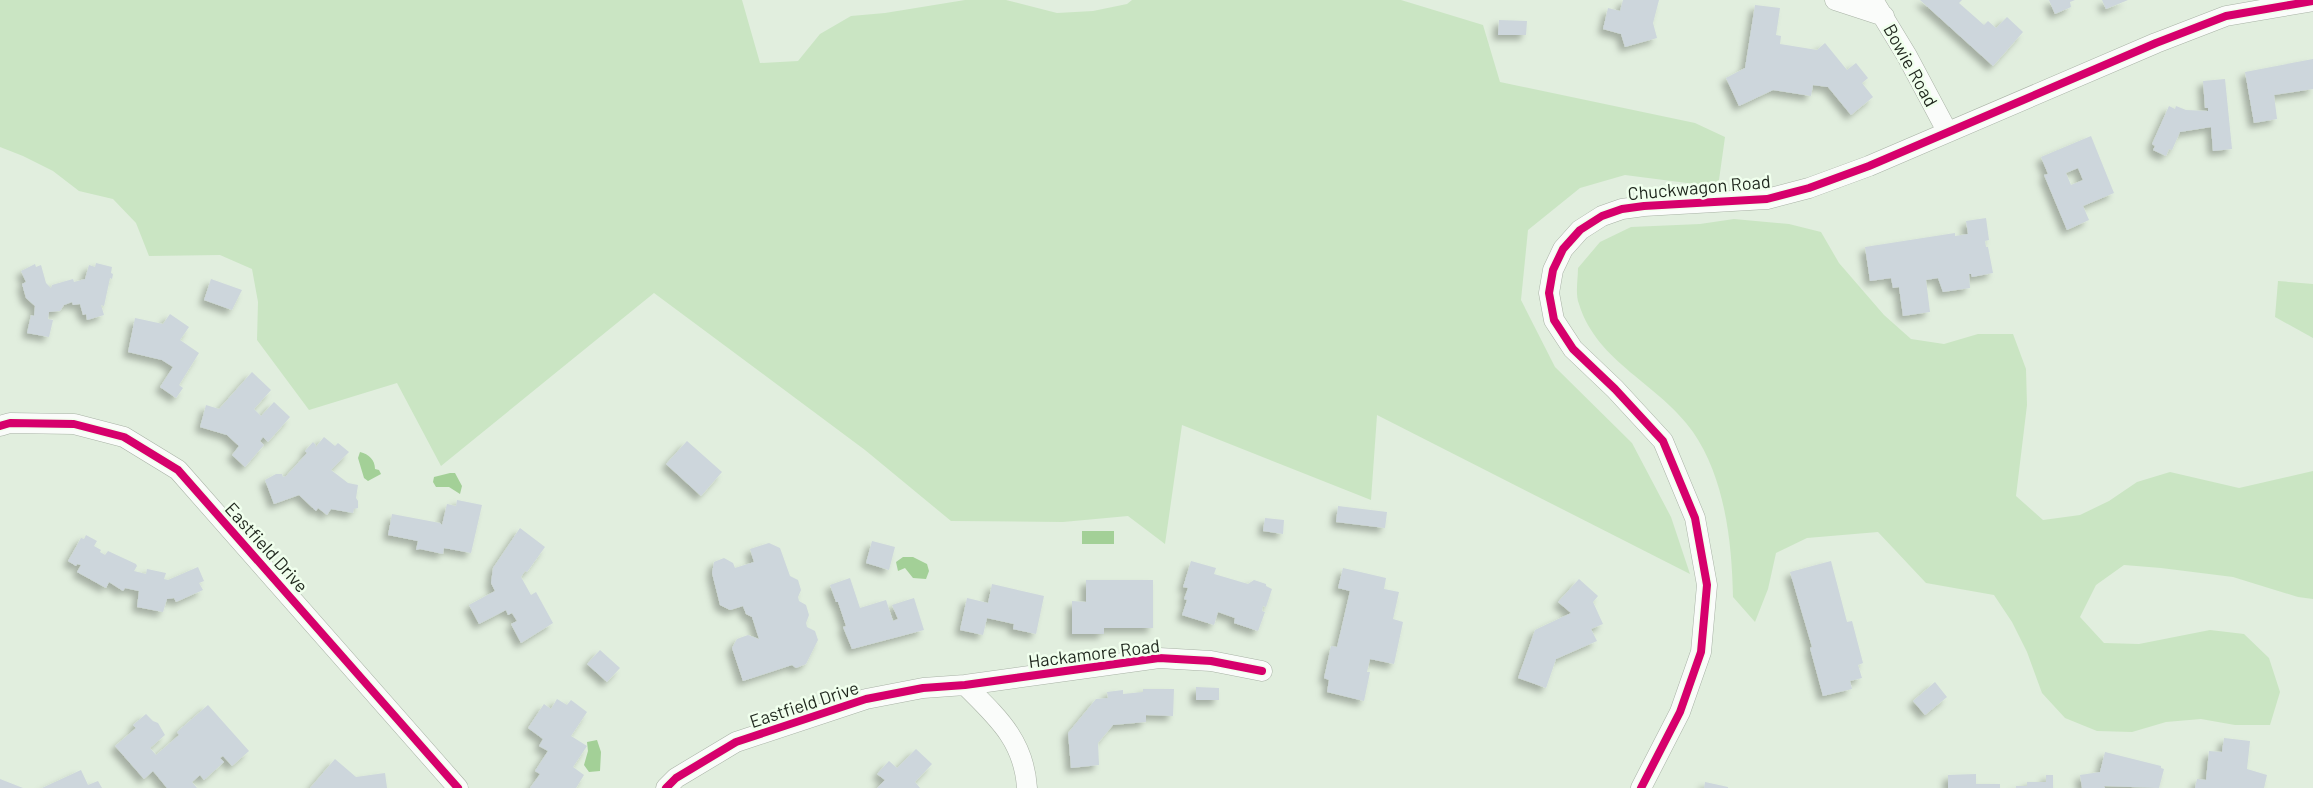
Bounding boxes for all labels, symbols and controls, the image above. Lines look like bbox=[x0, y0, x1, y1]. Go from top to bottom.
street label: Bowie Road bbox=[1879, 20, 1943, 110]
street label: Chuckwagon Road bbox=[1627, 170, 1771, 204]
street label: Eastfield Drive bbox=[221, 497, 313, 597]
street label: Hackamore Road bbox=[1027, 634, 1161, 672]
street label: Eastfield Drive bbox=[747, 676, 861, 732]

